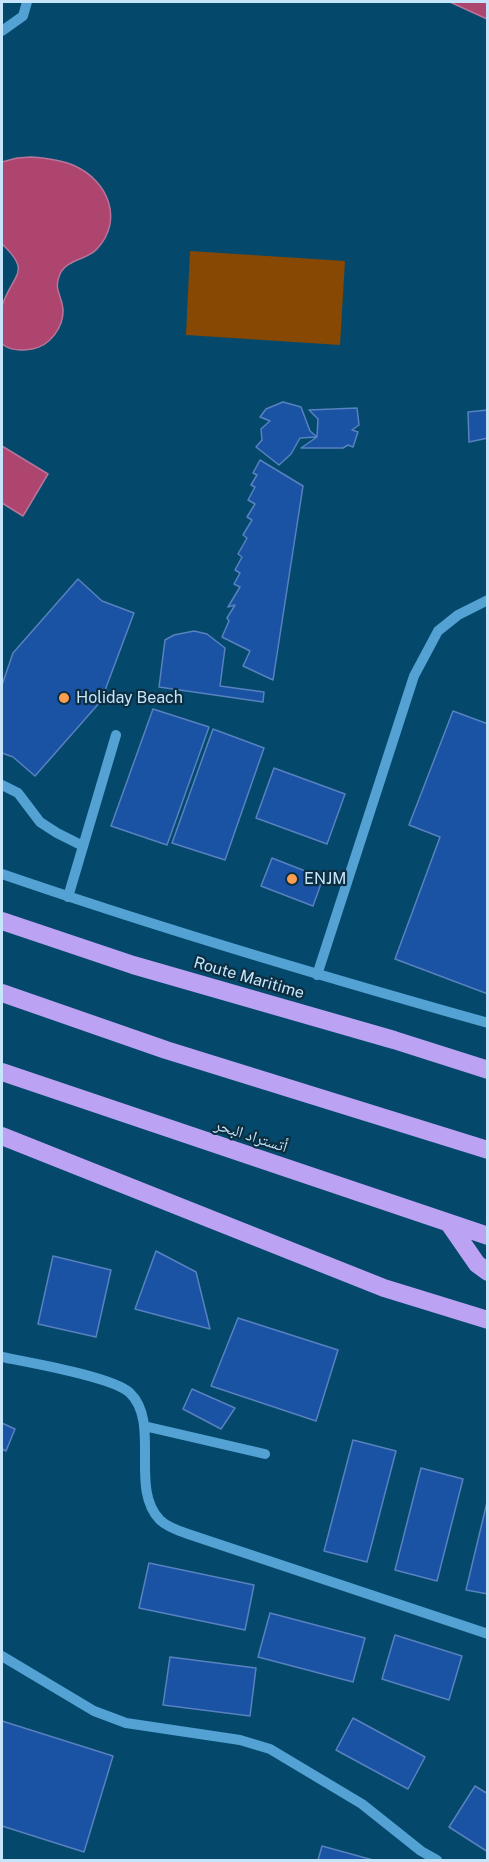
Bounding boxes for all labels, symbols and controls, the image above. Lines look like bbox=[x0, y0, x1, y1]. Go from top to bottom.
place label: Holiday Beach bbox=[76, 688, 183, 708]
marker: Holiday Beach bbox=[57, 691, 71, 705]
place label: ENJM bbox=[304, 869, 346, 889]
marker: ENJM bbox=[285, 872, 299, 886]
street label: Route Maritime bbox=[191, 953, 307, 1003]
street label: أتستراد البحر bbox=[212, 1115, 290, 1157]

